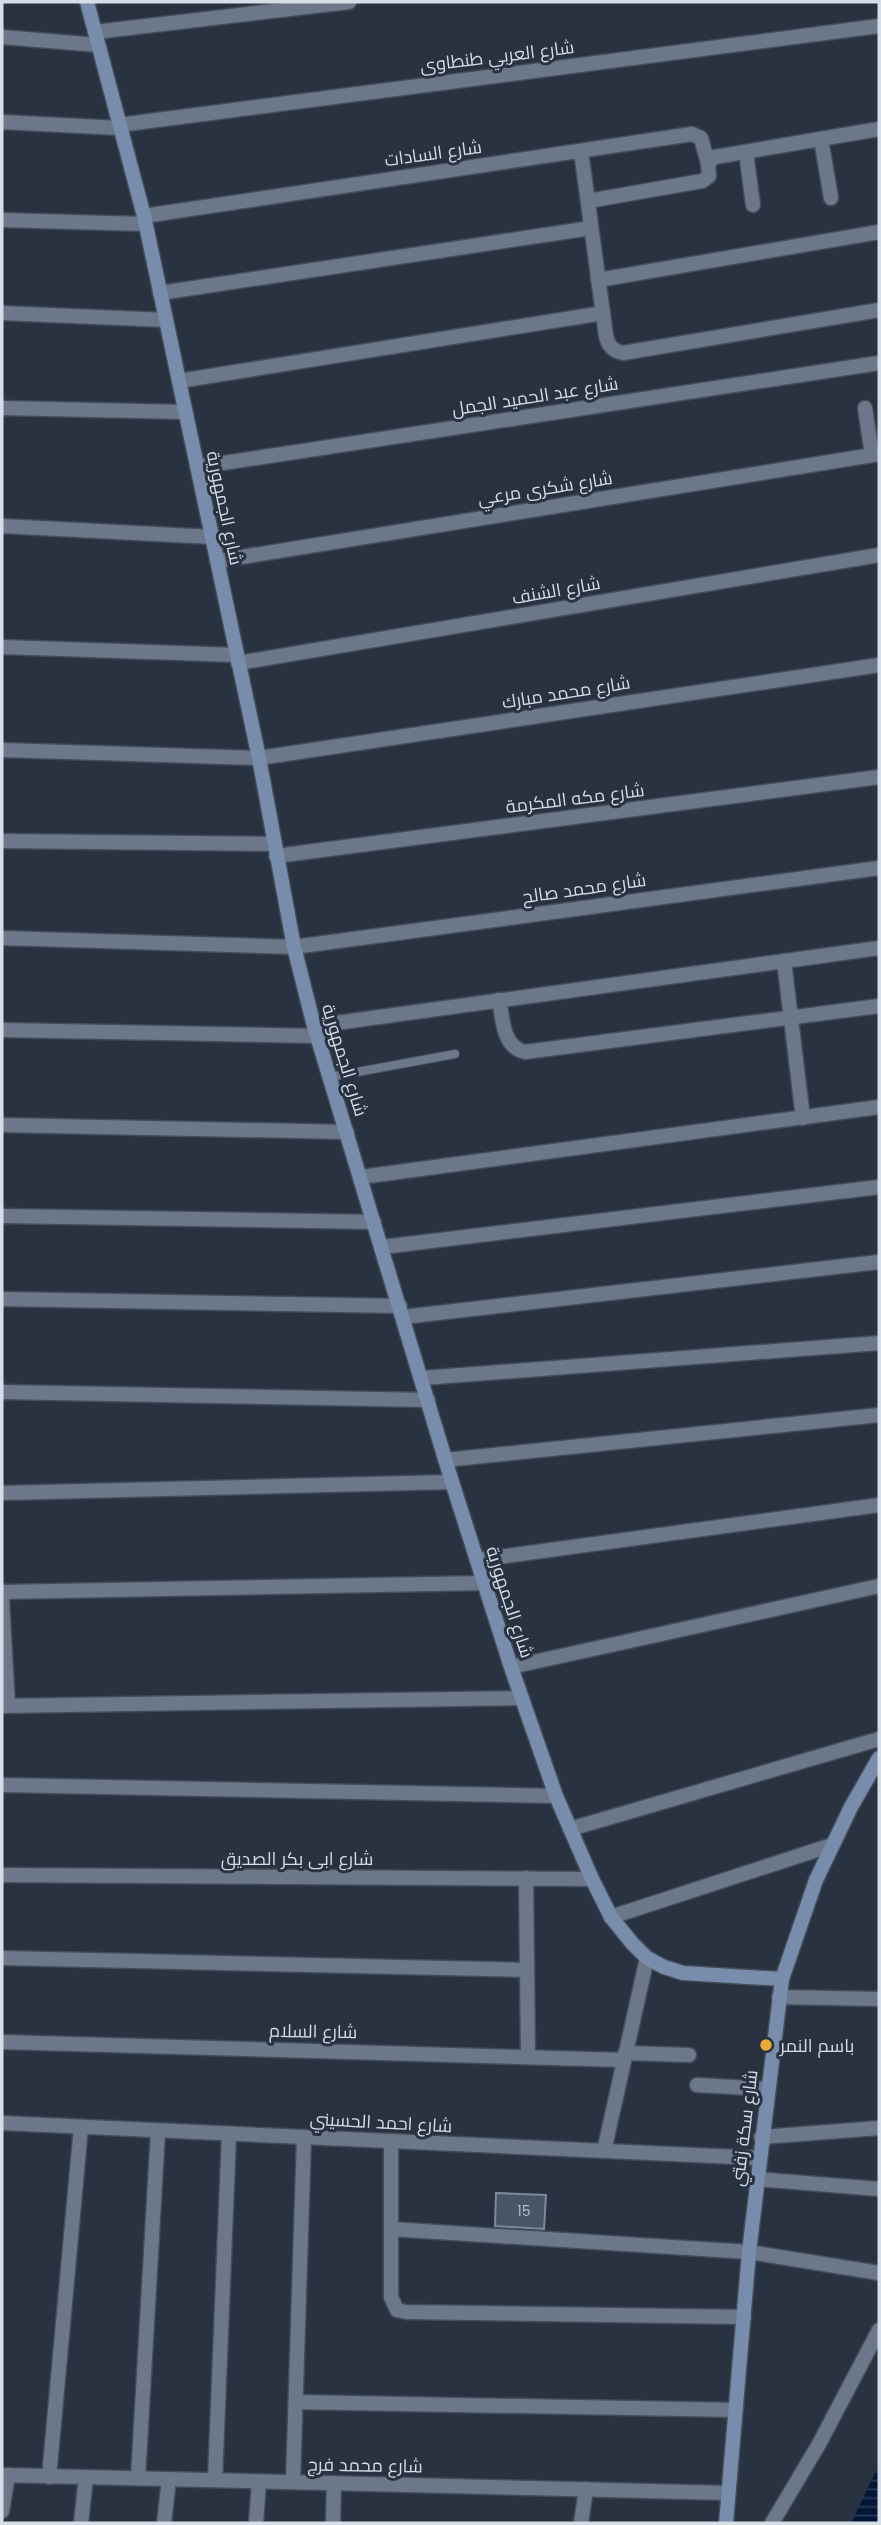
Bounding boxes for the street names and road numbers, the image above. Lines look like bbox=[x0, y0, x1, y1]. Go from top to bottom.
street label: شارع العربي طنطاوى bbox=[418, 34, 576, 80]
street label: شارع السادات bbox=[383, 134, 483, 172]
street label: شارع عبد الحميد الجمل bbox=[450, 371, 620, 421]
street label: شارع الجمهورية bbox=[201, 449, 249, 567]
street label: شارع شكرى مرعي bbox=[476, 465, 615, 513]
street label: شارع الشنف bbox=[510, 570, 602, 610]
street label: شارع محمد مبارك bbox=[500, 670, 632, 714]
street label: شارع مكه المكرمة bbox=[504, 777, 646, 819]
street label: شارع محمد صالح bbox=[520, 867, 648, 909]
street label: شارع الجمهورية bbox=[316, 1001, 374, 1119]
street label: شارع الجمهورية bbox=[480, 1543, 540, 1661]
street label: شارع ابى بكر الصديق bbox=[221, 1846, 373, 1871]
street label: شارع السلام bbox=[269, 2018, 357, 2044]
street label: شارع سكة زفتي bbox=[724, 2068, 766, 2188]
street label: شارع احمد الحسيني bbox=[309, 2106, 453, 2140]
street label: شارع محمد فرج bbox=[307, 2451, 423, 2479]

